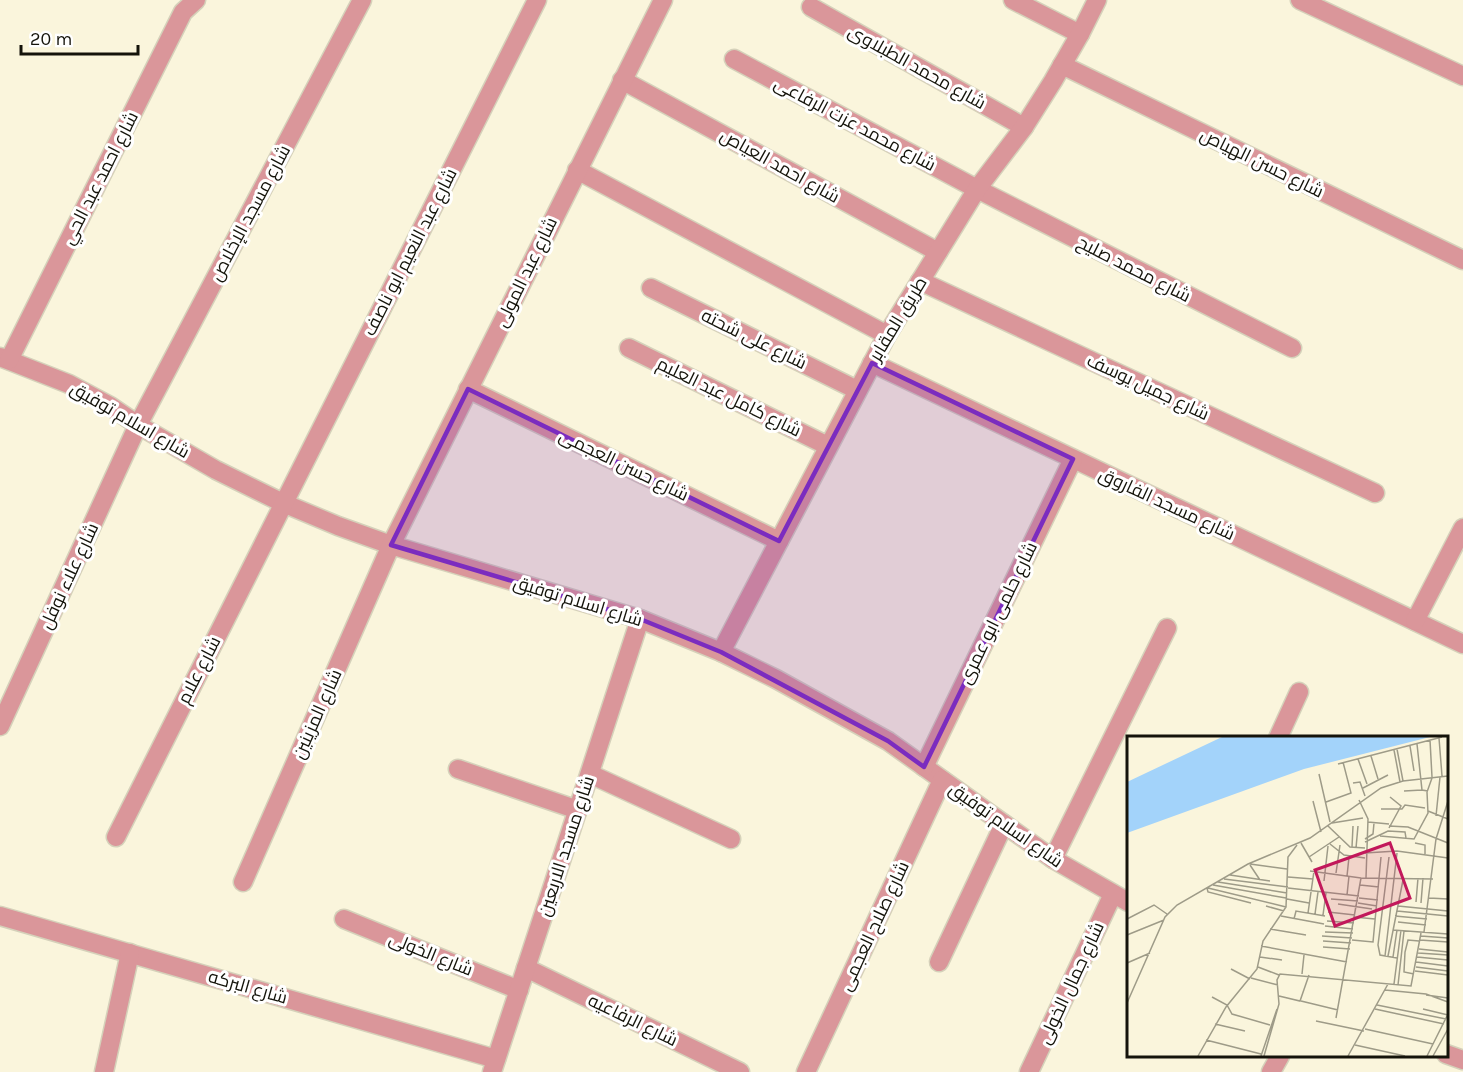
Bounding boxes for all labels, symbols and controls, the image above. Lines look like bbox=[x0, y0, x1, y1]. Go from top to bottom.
scale bar bbox=[21, 18, 138, 56]
street label: شارع محمد الطبلاوى bbox=[844, 20, 990, 115]
text: 20 m bbox=[30, 28, 72, 50]
street label: شارع محمد عزت الرفاعى bbox=[770, 72, 940, 177]
street label: شارع احمد عبد الحي bbox=[57, 108, 146, 250]
street label: شارع احمد العياص bbox=[716, 124, 844, 209]
street label: شارع حسن الهياص bbox=[1196, 124, 1327, 203]
street label: شارع مسجد الإخلاص bbox=[205, 141, 296, 285]
street label: شارع عبد النعيم ابو ناصف bbox=[358, 165, 463, 340]
street label: شارع عبد المولى bbox=[490, 213, 563, 331]
street label: شارع محمد صليح bbox=[1073, 231, 1194, 308]
street label: طريق المقابر bbox=[864, 273, 933, 366]
street label: شارع على شحته bbox=[697, 304, 810, 375]
street label: شارع جميل يوسف bbox=[1083, 349, 1213, 426]
street label: شارع كامل عبد العليم bbox=[653, 353, 805, 442]
street label: شارع اسلام توفيق bbox=[66, 377, 194, 464]
street label: شارع حسن العجمى bbox=[555, 424, 692, 507]
street label: شارع مسجد الفاروق bbox=[1095, 463, 1239, 546]
street label: شارع علاء نوفل bbox=[35, 519, 104, 633]
street label: شارع حلمى ابو عمرى bbox=[954, 538, 1043, 688]
street label: شارع اسلام توفيق bbox=[510, 571, 645, 632]
street label: شارع علام bbox=[173, 632, 226, 708]
street label: شارع المزينين bbox=[287, 666, 347, 763]
inset map bbox=[1127, 736, 1448, 1057]
street label: شارع مسجد الاربعين bbox=[533, 773, 600, 919]
street label: شارع اسلام توفيق bbox=[944, 778, 1067, 873]
street label: شارع صلاح العجمى bbox=[834, 858, 915, 995]
street label: شارع جمال الخولى bbox=[1033, 918, 1110, 1048]
street label: شارع الخولى bbox=[385, 927, 476, 982]
street label: شارع البركه bbox=[206, 965, 290, 1010]
street label: شارع الرفاعيه bbox=[584, 989, 681, 1052]

